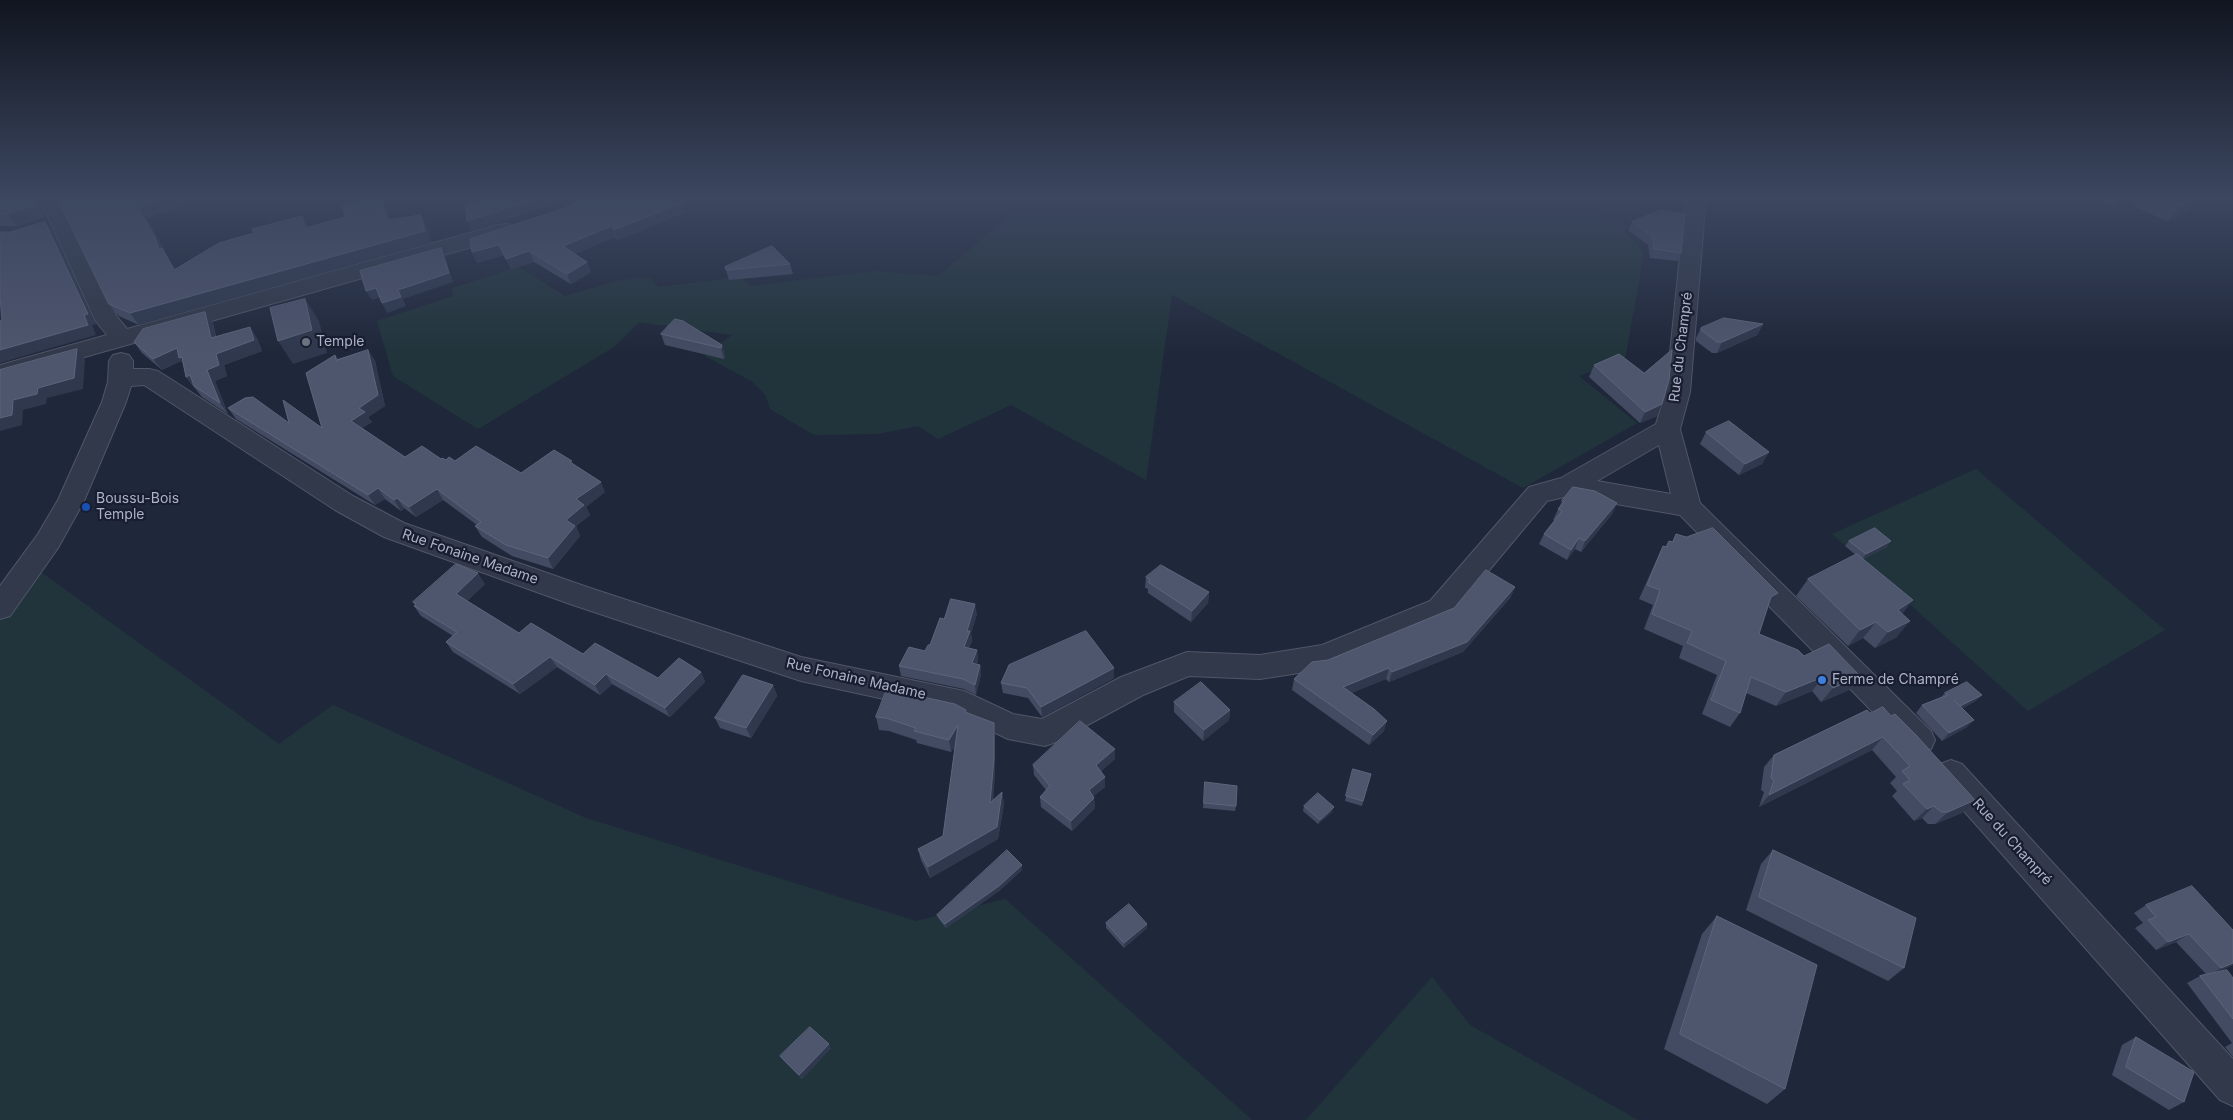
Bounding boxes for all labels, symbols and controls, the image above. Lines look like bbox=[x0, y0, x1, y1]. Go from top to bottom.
street label: Rue du Champré bbox=[1666, 291, 1696, 403]
place label: Temple bbox=[316, 334, 364, 350]
marker: Temple bbox=[300, 336, 312, 348]
place label: Boussu-Bois Temple bbox=[96, 491, 179, 524]
marker: Boussu-Bois Temple bbox=[80, 501, 92, 513]
street label: Rue Fonaine Madame bbox=[400, 526, 540, 588]
street label: Rue Fonaine Madame bbox=[785, 655, 927, 703]
place label: Ferme de Champré bbox=[1832, 672, 1959, 688]
marker: Ferme de Champré bbox=[1816, 674, 1828, 686]
street label: Rue du Champré bbox=[1969, 795, 2055, 889]

